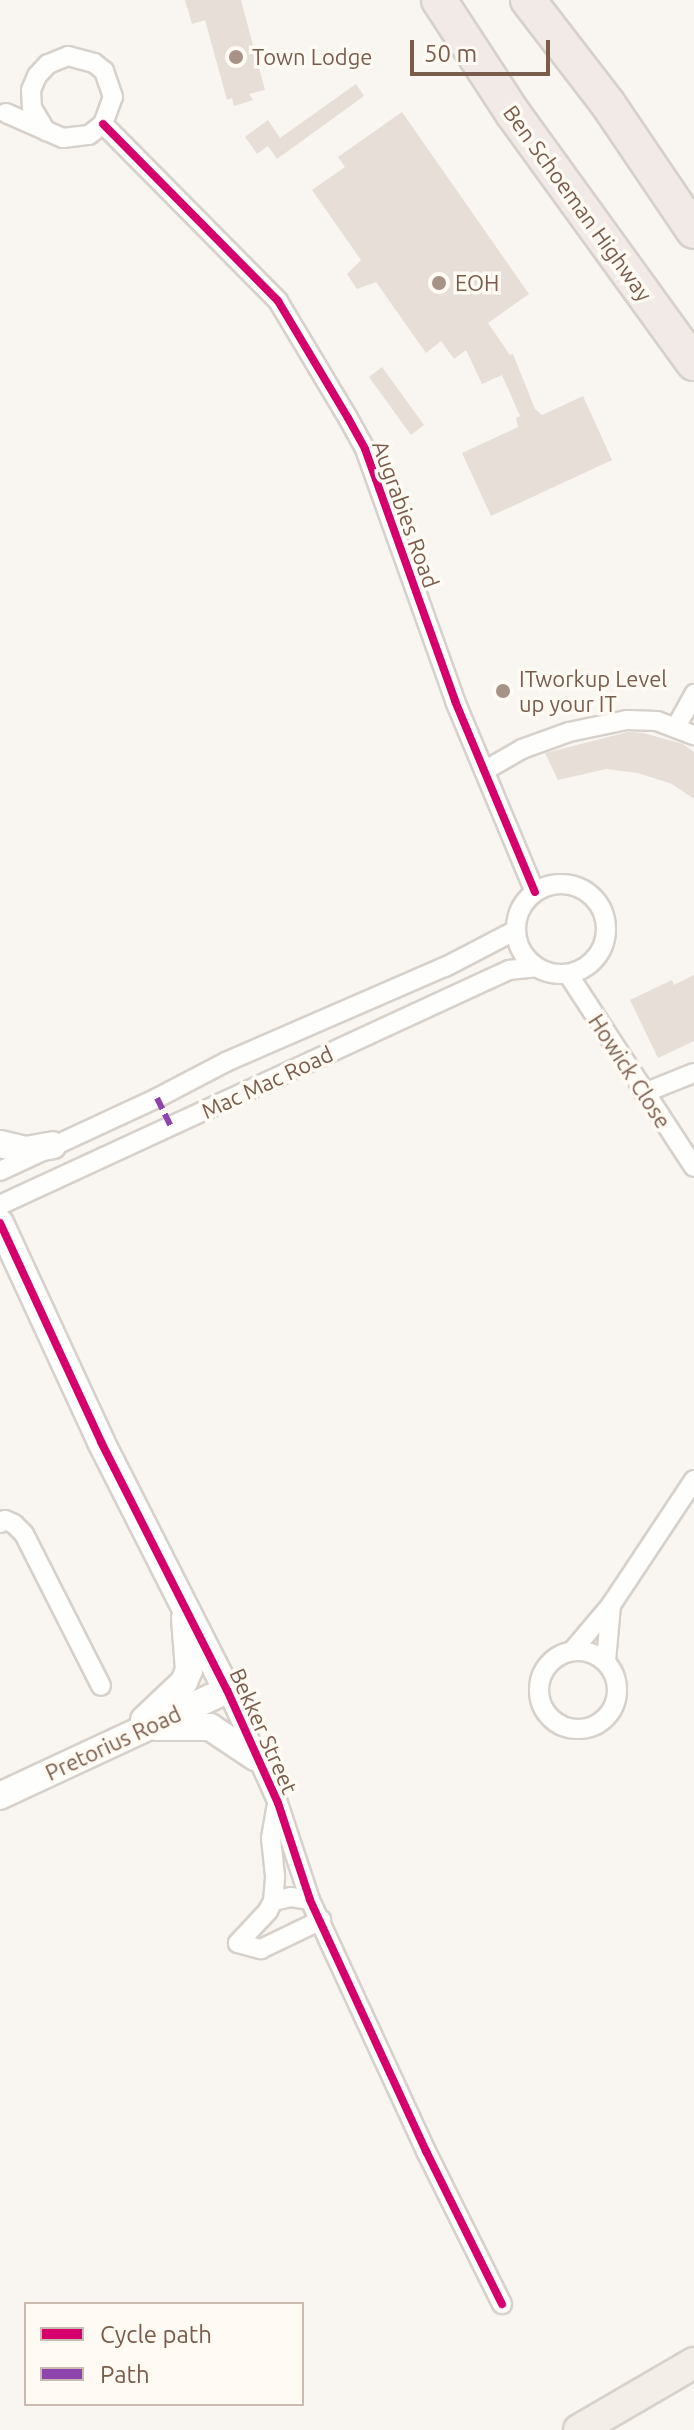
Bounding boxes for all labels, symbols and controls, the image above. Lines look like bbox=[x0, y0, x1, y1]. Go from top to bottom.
scale bar bbox=[414, 24, 554, 74]
text: 50 m bbox=[424, 40, 477, 67]
place label: Town Lodge bbox=[252, 44, 372, 70]
marker: Town Lodge bbox=[227, 48, 245, 66]
street label: Ben Schoeman Highway bbox=[498, 100, 658, 306]
place label: EOH bbox=[455, 270, 499, 296]
marker: EOH bbox=[430, 274, 448, 292]
street label: Augrabies Road bbox=[367, 437, 445, 591]
place label: ITworkup Level up your IT bbox=[519, 665, 667, 716]
marker: ITworkup Level up your IT bbox=[494, 682, 512, 700]
street label: Howick Close bbox=[583, 1009, 677, 1133]
street label: Mac Mac Road bbox=[197, 1040, 337, 1124]
street label: Bekker Street bbox=[225, 1664, 303, 1798]
street label: Pretorius Road bbox=[41, 1700, 185, 1786]
legend bbox=[24, 2302, 304, 2406]
text: Cycle path bbox=[100, 2321, 212, 2348]
text: Path bbox=[100, 2361, 150, 2388]

